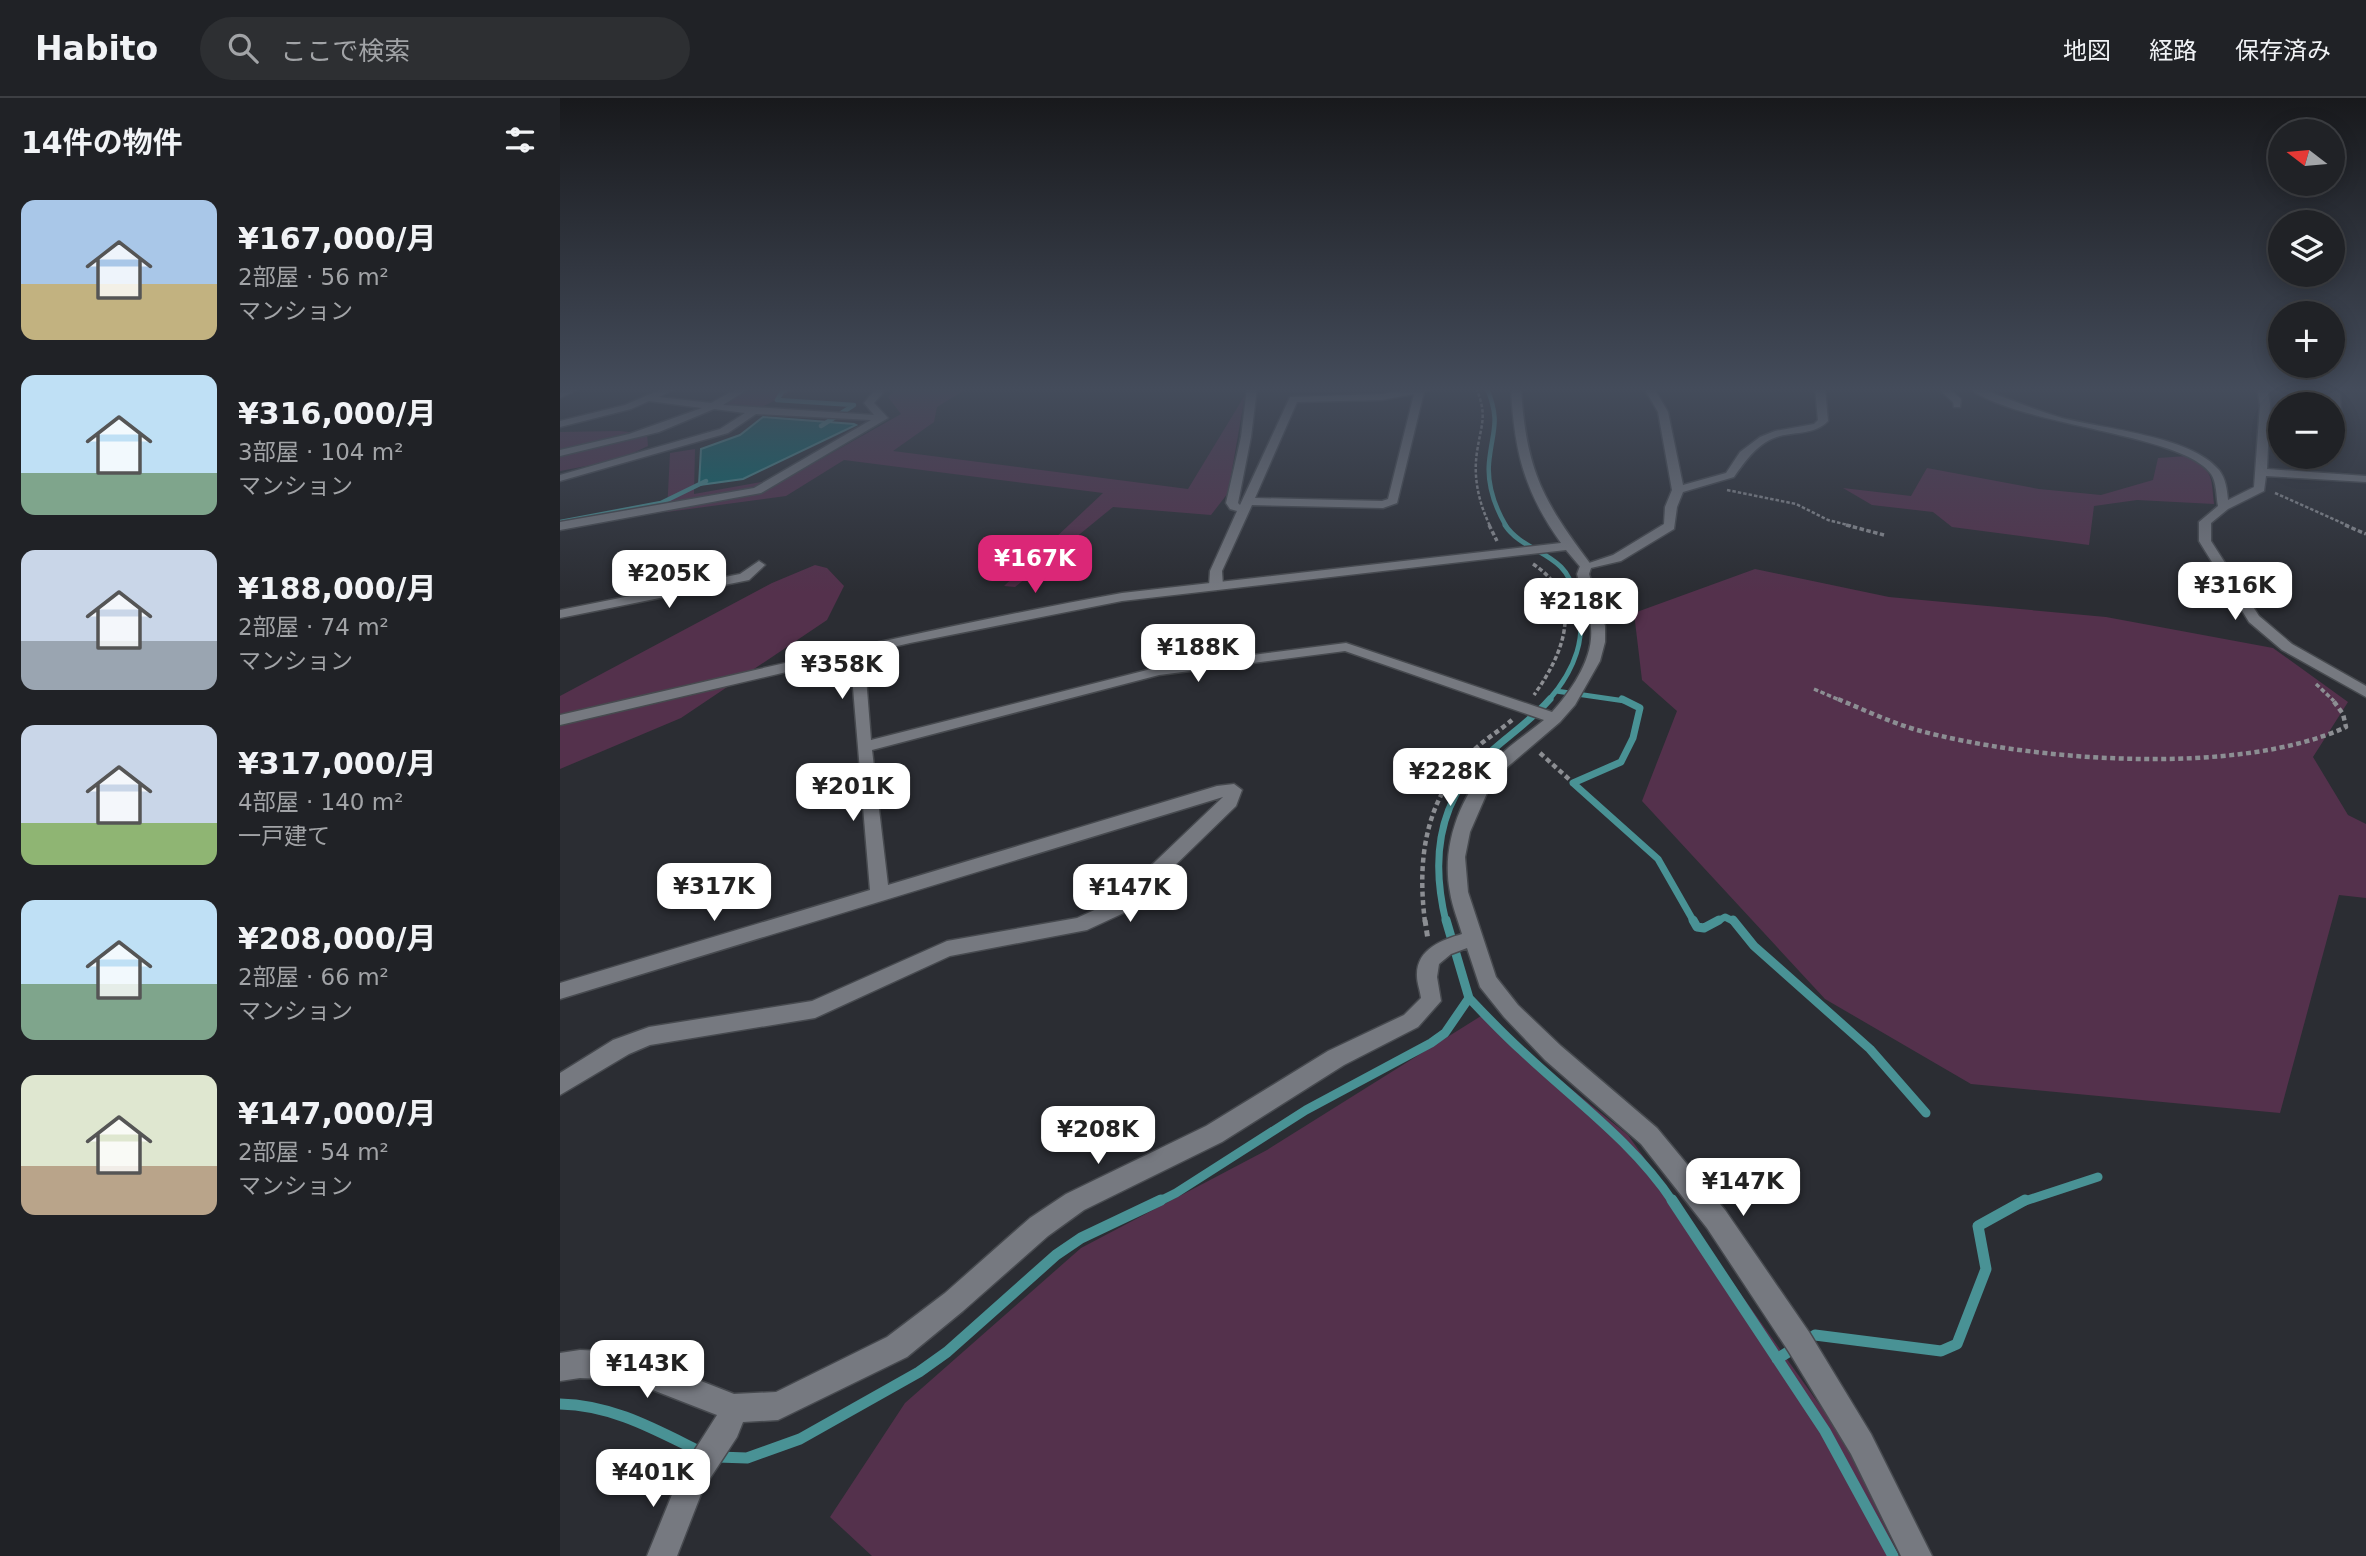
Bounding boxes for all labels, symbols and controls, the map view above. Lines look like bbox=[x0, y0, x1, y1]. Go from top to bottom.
search box bbox=[200, 17, 690, 80]
text: Habito bbox=[35, 29, 158, 68]
icon: search bbox=[224, 29, 262, 67]
text: ここで検索 bbox=[280, 36, 410, 66]
text: 地図 bbox=[2063, 37, 2111, 65]
text: 経路 bbox=[2149, 37, 2197, 65]
text: 保存済み bbox=[2235, 37, 2331, 65]
north arrow bbox=[2268, 119, 2345, 196]
map controls bbox=[2268, 119, 2345, 469]
icon: filters bbox=[501, 121, 539, 159]
text: 14件の物件 bbox=[21, 125, 183, 160]
button: layers bbox=[2268, 210, 2345, 287]
text: ¥167,000/月 bbox=[238, 221, 436, 256]
icon: home bbox=[77, 228, 161, 312]
text: 2部屋 · 56 m² bbox=[238, 264, 389, 290]
text: マンション bbox=[238, 298, 353, 324]
button: + bbox=[2268, 301, 2345, 378]
button: − bbox=[2268, 392, 2345, 469]
text: ¥316,000/月 bbox=[238, 396, 436, 431]
icon: home bbox=[77, 403, 161, 487]
text: 3部屋 · 104 m² bbox=[238, 439, 403, 465]
text: マンション bbox=[238, 473, 353, 499]
pin: ¥167K bbox=[986, 536, 1084, 595]
text: ¥167K bbox=[994, 545, 1076, 571]
pin: ¥205K bbox=[620, 550, 718, 610]
text: ¥205K bbox=[628, 560, 710, 586]
pin: ¥316K bbox=[2186, 562, 2284, 622]
text: ¥188,000/月 bbox=[238, 571, 436, 606]
text: ¥316K bbox=[2194, 572, 2276, 598]
icon: home bbox=[77, 578, 161, 662]
pin: ¥218K bbox=[1532, 578, 1630, 638]
text: ¥218K bbox=[1540, 588, 1622, 614]
text: 2部屋 · 74 m² bbox=[238, 614, 389, 640]
pin: ¥188K bbox=[1149, 624, 1247, 684]
text: ¥188K bbox=[1157, 634, 1239, 660]
pin: ¥358K bbox=[793, 642, 891, 701]
text: マンション bbox=[238, 648, 353, 674]
text: ¥358K bbox=[801, 651, 883, 677]
text: ¥317,000/月 bbox=[238, 746, 436, 781]
pin: ¥228K bbox=[1401, 748, 1499, 808]
icon: home bbox=[77, 753, 161, 837]
text: ¥228K bbox=[1409, 758, 1491, 784]
pin: ¥201K bbox=[804, 764, 902, 823]
text: ¥201K bbox=[812, 773, 894, 799]
text: 4部屋 · 140 m² bbox=[238, 789, 403, 815]
text: 一戸建て bbox=[238, 823, 330, 849]
pin: ¥317K bbox=[665, 864, 763, 923]
pin: ¥147K bbox=[1081, 864, 1179, 924]
text: ¥317K bbox=[673, 873, 755, 899]
text: ¥147K bbox=[1089, 874, 1171, 900]
text: ¥208,000/月 bbox=[238, 921, 436, 956]
icon: home bbox=[77, 928, 161, 1012]
text: 2部屋 · 66 m² bbox=[238, 964, 389, 990]
text: マンション bbox=[238, 998, 353, 1024]
text: ¥147,000/月 bbox=[238, 1096, 436, 1131]
icon: home bbox=[77, 1103, 161, 1187]
pin: ¥208K bbox=[1049, 1107, 1147, 1166]
text: ¥208K bbox=[1057, 1116, 1139, 1142]
text: 2部屋 · 54 m² bbox=[238, 1139, 389, 1165]
pin: ¥147K bbox=[1694, 1158, 1792, 1218]
text: ¥147K bbox=[1702, 1168, 1784, 1194]
text: マンション bbox=[238, 1173, 353, 1199]
pin: ¥143K bbox=[598, 1340, 696, 1400]
text: ¥143K bbox=[606, 1350, 688, 1376]
pin: ¥401K bbox=[604, 1450, 702, 1509]
text: ¥401K bbox=[612, 1459, 694, 1485]

